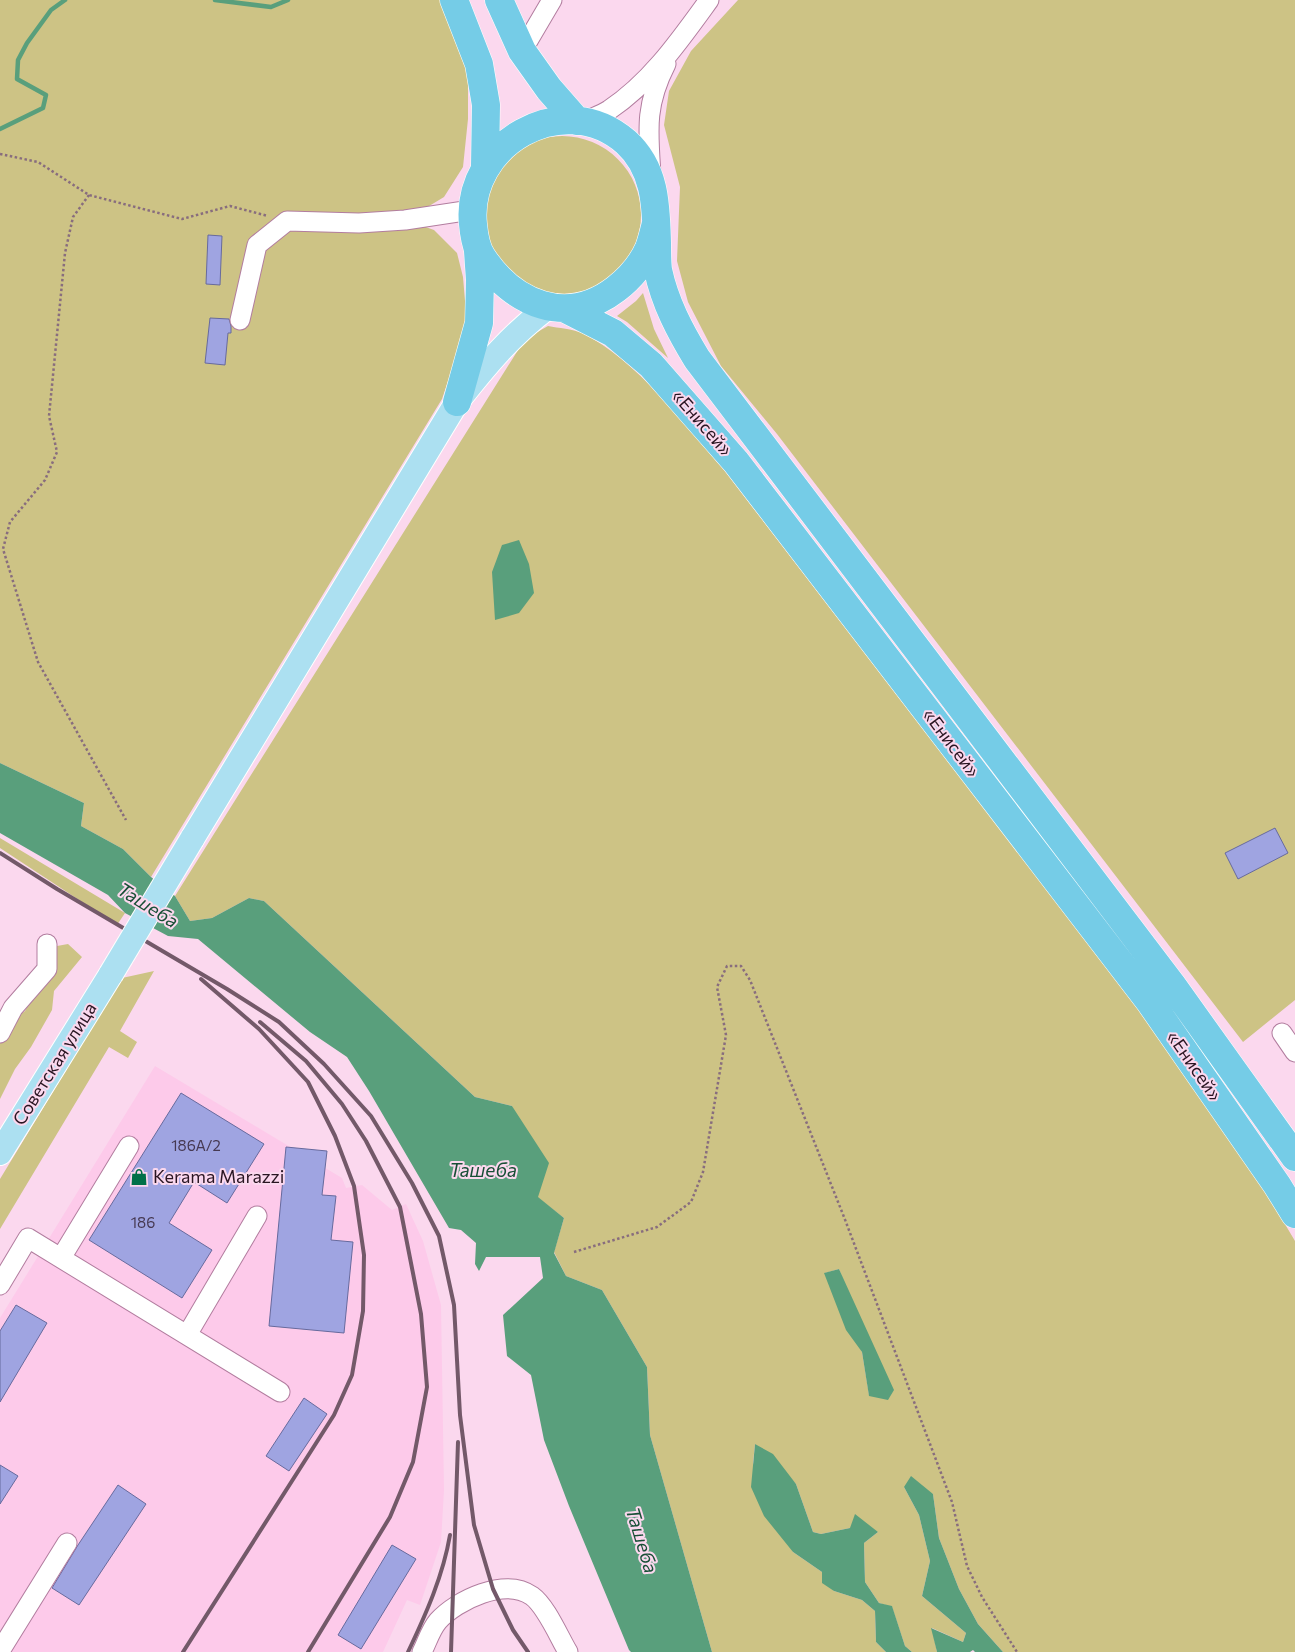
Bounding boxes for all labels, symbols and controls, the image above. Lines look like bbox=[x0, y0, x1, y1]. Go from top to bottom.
street label: «Енисей» bbox=[668, 385, 737, 460]
street label: «Енисей» bbox=[919, 704, 985, 781]
water label: Ташеба bbox=[114, 877, 183, 932]
street label: Советская улица bbox=[8, 998, 101, 1129]
street label: «Енисей» bbox=[1163, 1026, 1227, 1105]
house number: 186А/2 bbox=[171, 1136, 221, 1154]
water label: Ташеба bbox=[449, 1158, 517, 1181]
place label: Kerama Marazzi bbox=[153, 1165, 284, 1187]
shop icon: Kerama Marazzi bbox=[129, 1167, 149, 1187]
house number: 186 bbox=[131, 1213, 155, 1231]
water label: Ташеба bbox=[622, 1504, 663, 1576]

